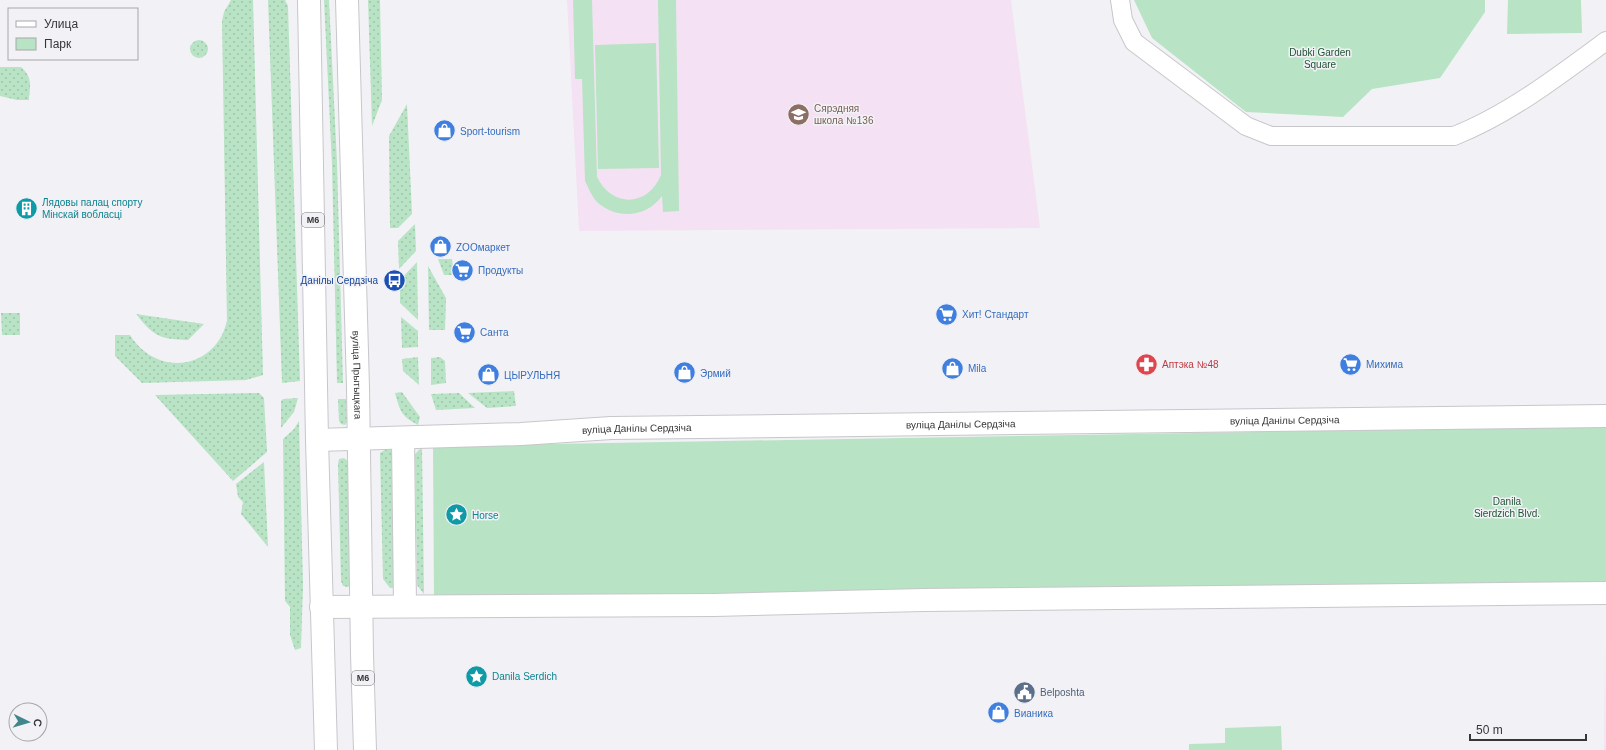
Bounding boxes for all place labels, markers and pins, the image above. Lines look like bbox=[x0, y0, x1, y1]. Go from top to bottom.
school or university icon: Сярэдняя школа №136 bbox=[786, 101, 812, 127]
place label: Сярэдняя школа №136 bbox=[814, 103, 874, 126]
shop icon: Sport-tourism bbox=[431, 118, 457, 144]
place label: Sport-tourism bbox=[460, 126, 520, 137]
building icon: Лядовы палац спорту Мінскай вобласці bbox=[14, 195, 40, 221]
place label: Лядовы палац спорту Мінскай вобласці bbox=[42, 197, 143, 220]
shop icon: ZOOмаркет bbox=[427, 234, 453, 260]
place label: ZOOмаркет bbox=[456, 242, 510, 253]
supermarket icon: Продукты bbox=[449, 257, 475, 283]
place label: Продукты bbox=[478, 265, 523, 276]
bus stop icon: Данілы Сердзіча bbox=[381, 267, 407, 293]
place label: Данілы Сердзіча bbox=[301, 275, 378, 286]
supermarket icon: Хит! Стандарт bbox=[934, 301, 960, 327]
place label: Хит! Стандарт bbox=[962, 309, 1029, 320]
supermarket icon: Санта bbox=[452, 319, 478, 345]
place label: Санта bbox=[480, 327, 509, 338]
pharmacy icon: Аптэка №48 bbox=[1134, 351, 1160, 377]
supermarket icon: Михима bbox=[1338, 351, 1364, 377]
shop icon: Mila bbox=[940, 355, 966, 381]
place label: Аптэка №48 bbox=[1162, 359, 1219, 370]
place label: Михима bbox=[1366, 359, 1403, 370]
shop icon: Эрмий bbox=[671, 360, 697, 386]
shop icon: ЦЫРУЛЬНЯ bbox=[475, 362, 501, 388]
place label: Mila bbox=[968, 363, 987, 374]
place label: Эрмий bbox=[700, 368, 731, 379]
place label: ЦЫРУЛЬНЯ bbox=[504, 370, 560, 381]
place icon: Horse bbox=[444, 502, 470, 528]
place label: Horse bbox=[472, 510, 499, 521]
place icon: Danila Serdich bbox=[464, 663, 490, 689]
place label: Danila Serdich bbox=[492, 671, 557, 682]
public building icon: Belposhta bbox=[1011, 679, 1037, 705]
place label: Belposhta bbox=[1040, 687, 1085, 698]
shop icon: Вианика bbox=[986, 700, 1012, 726]
place label: Вианика bbox=[1014, 708, 1054, 719]

